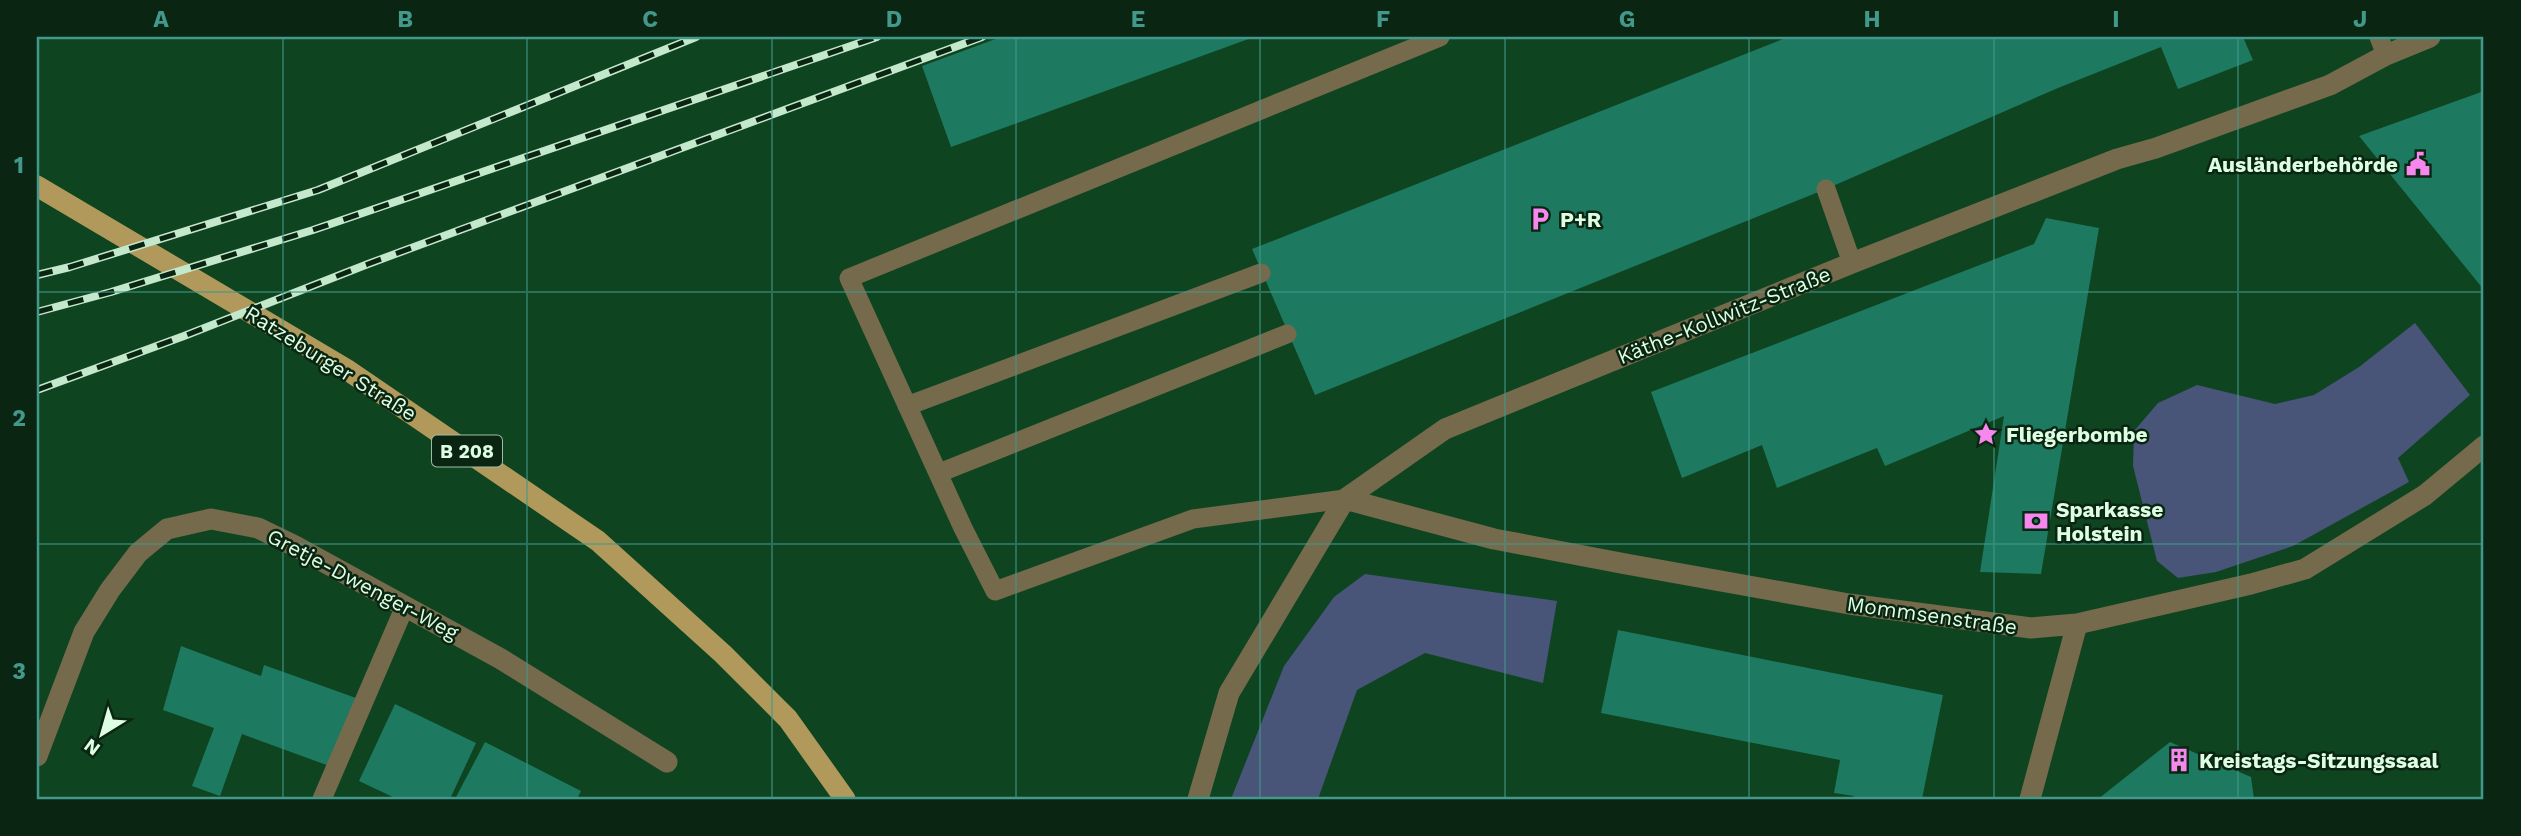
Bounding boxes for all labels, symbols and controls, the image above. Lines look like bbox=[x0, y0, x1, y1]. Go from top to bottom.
text: A bbox=[153, 6, 169, 33]
text: B bbox=[397, 6, 413, 33]
text: C bbox=[642, 6, 658, 33]
text: D bbox=[886, 6, 902, 33]
text: E bbox=[1131, 6, 1145, 33]
text: F bbox=[1376, 6, 1390, 33]
text: G bbox=[1619, 6, 1635, 33]
text: H bbox=[1863, 6, 1881, 33]
text: I bbox=[2112, 6, 2120, 33]
text: J bbox=[2353, 6, 2367, 33]
public building icon: Ausländerbehörde bbox=[2404, 150, 2432, 178]
text: 1 bbox=[14, 152, 24, 179]
place label: Ausländerbehörde bbox=[2208, 152, 2398, 177]
parking icon: P+R bbox=[1526, 205, 1554, 233]
place label: P+R bbox=[1560, 207, 1602, 232]
street label: Käthe-Kollwitz-Straße bbox=[1614, 261, 1834, 369]
street label: Ratzeburger Straße bbox=[241, 300, 421, 426]
text: 2 bbox=[12, 405, 26, 432]
place icon: Fliegerbombe bbox=[1972, 420, 2000, 448]
place label: Fliegerbombe bbox=[2006, 422, 2148, 447]
road number: B 208 bbox=[432, 436, 502, 466]
place label: Sparkasse Holstein bbox=[2056, 497, 2163, 546]
bank icon: Sparkasse Holstein bbox=[2022, 507, 2050, 535]
street label: Gretje-Dwenger-Weg bbox=[263, 523, 464, 645]
street label: Mommsenstraße bbox=[1845, 591, 2019, 639]
text: 3 bbox=[12, 658, 26, 685]
north arrow bbox=[66, 700, 136, 770]
text: N bbox=[80, 734, 105, 761]
building icon: Kreistags-Sitzungssaal bbox=[2165, 746, 2193, 774]
place label: Kreistags-Sitzungssaal bbox=[2199, 748, 2439, 773]

